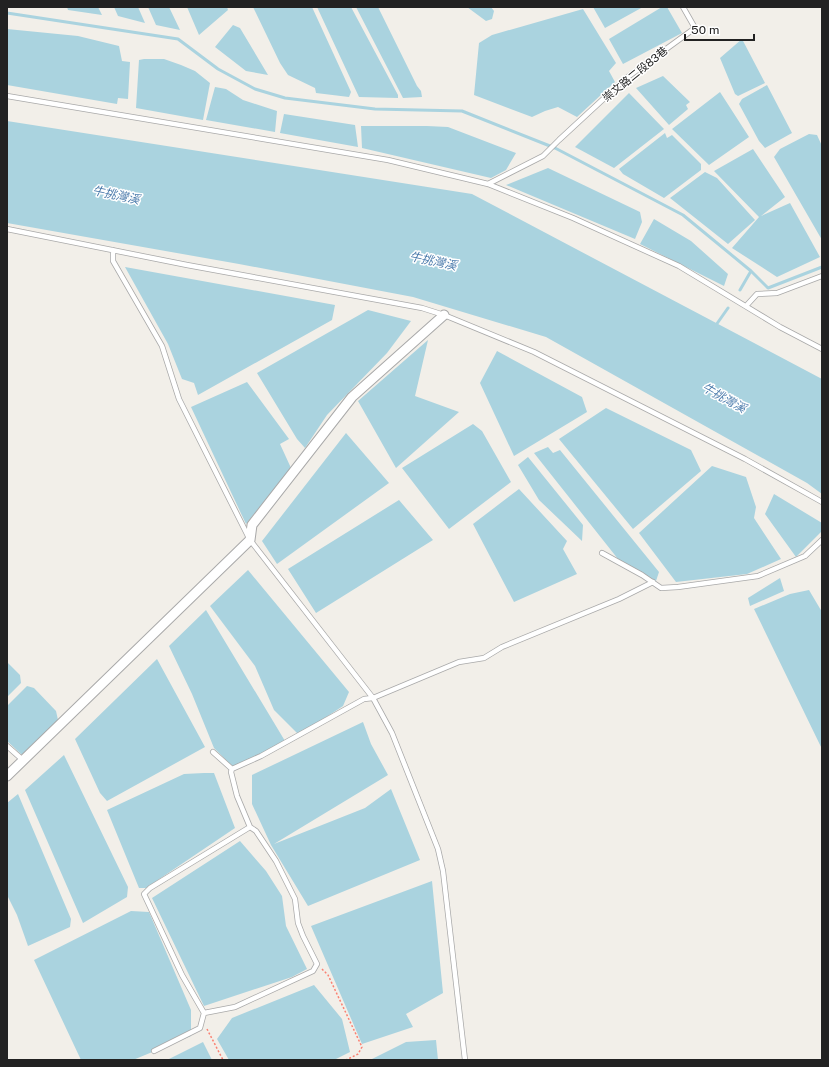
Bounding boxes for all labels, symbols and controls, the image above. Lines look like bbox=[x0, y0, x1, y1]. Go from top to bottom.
scale bar bbox=[685, 16, 754, 42]
text: 50 m bbox=[691, 23, 719, 37]
street label: 崇文路二段83巷 bbox=[600, 44, 670, 104]
water label: 牛挑灣溪 bbox=[91, 183, 143, 207]
water label: 牛挑灣溪 bbox=[408, 249, 460, 273]
water label: 牛挑灣溪 bbox=[700, 380, 750, 417]

